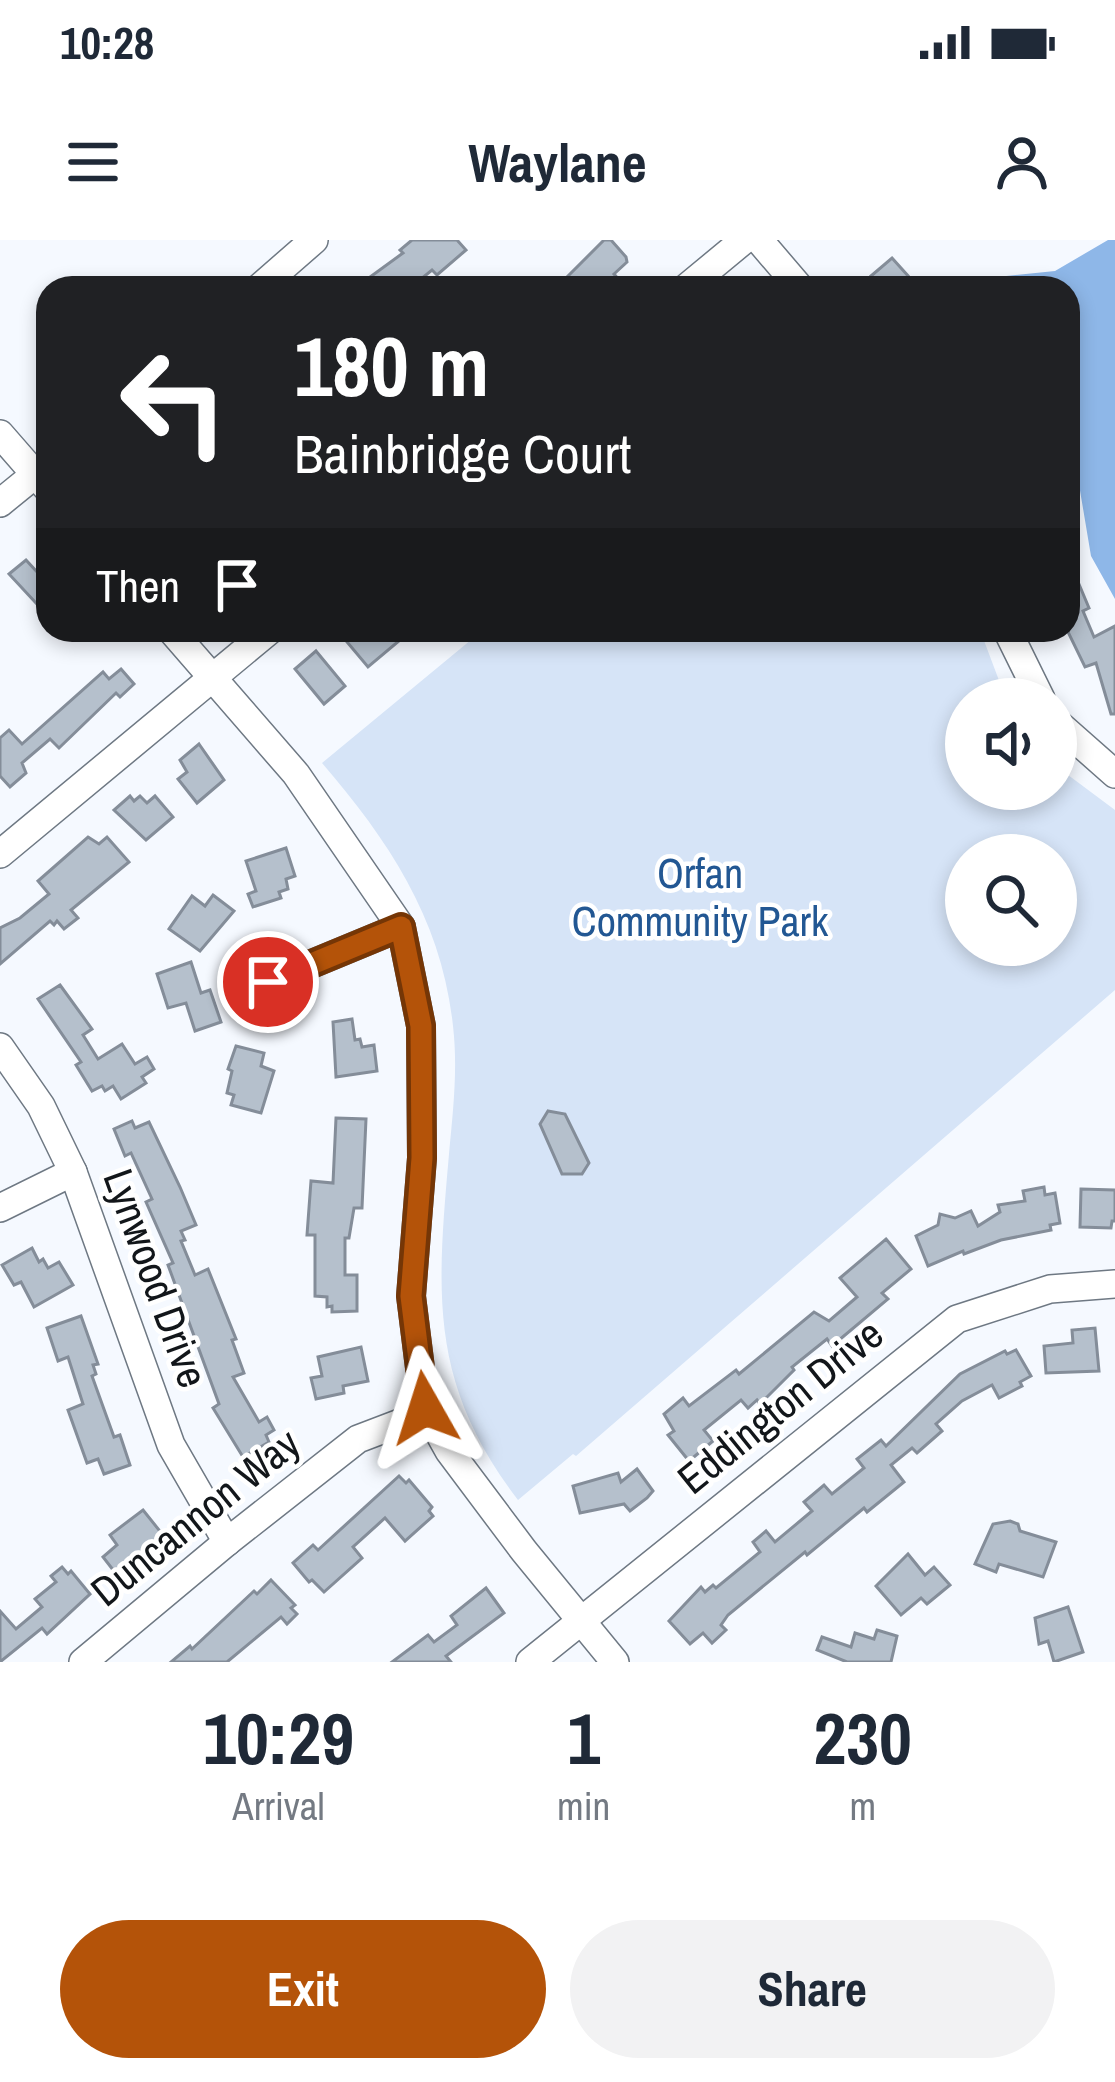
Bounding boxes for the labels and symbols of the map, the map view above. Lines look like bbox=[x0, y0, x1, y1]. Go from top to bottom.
park label: Orfan Community Park bbox=[572, 845, 829, 949]
pin bbox=[217, 931, 319, 1033]
street label: Lynwood Drive bbox=[91, 1161, 221, 1395]
street label: Eddington Drive bbox=[666, 1306, 894, 1506]
position arrow bbox=[362, 1345, 488, 1471]
street label: Duncannon Way bbox=[79, 1416, 311, 1618]

